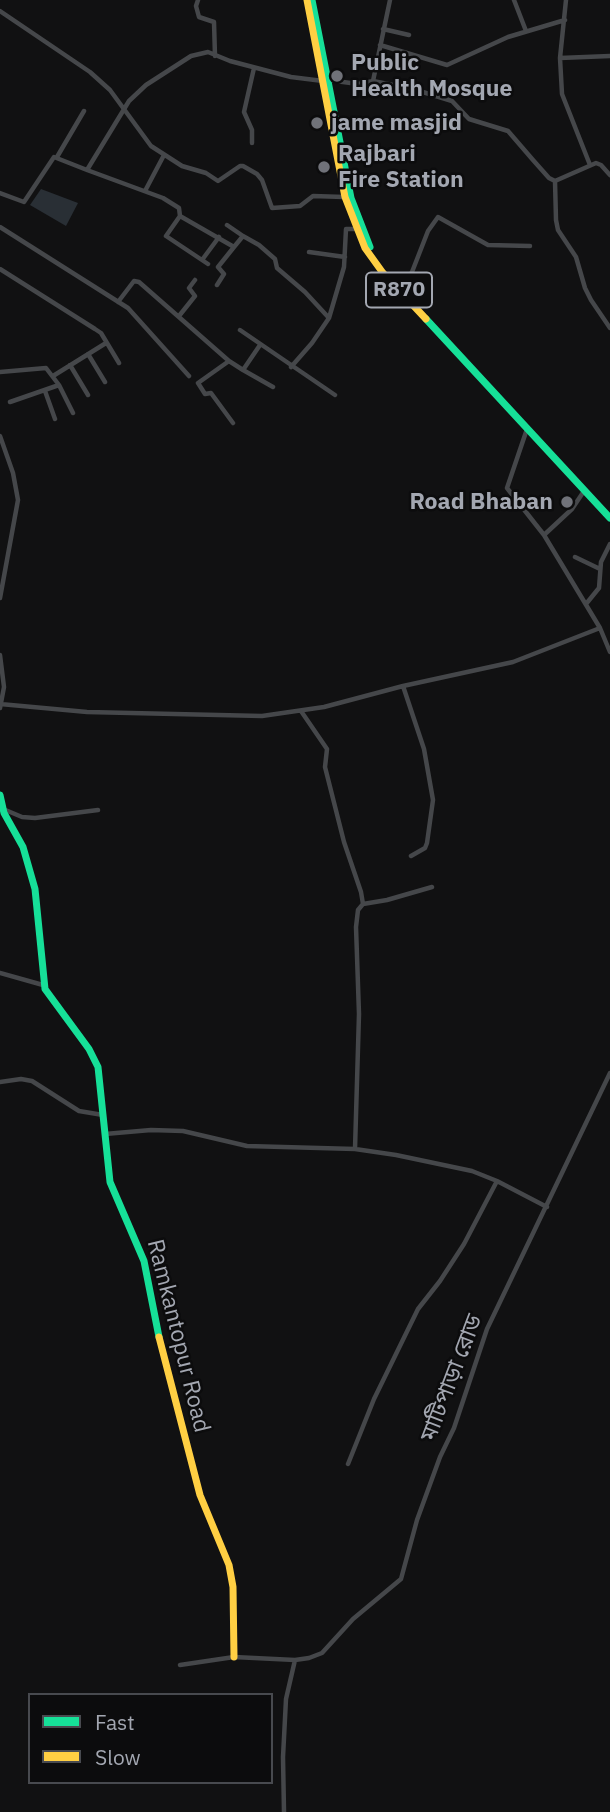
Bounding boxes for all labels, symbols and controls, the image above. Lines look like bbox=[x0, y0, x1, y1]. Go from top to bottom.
place label: Public Health Mosque bbox=[351, 49, 512, 103]
marker: Public Health Mosque bbox=[329, 68, 345, 84]
place label: jame masjid bbox=[331, 109, 462, 137]
marker: jame masjid bbox=[309, 115, 325, 131]
place label: Rajbari Fire Station bbox=[338, 140, 464, 194]
marker: Rajbari Fire Station bbox=[316, 159, 332, 175]
road number: R870 bbox=[366, 272, 432, 308]
place label: Road Bhaban bbox=[409, 488, 553, 516]
marker: Road Bhaban bbox=[559, 494, 575, 510]
street label: Ramkantopur Road bbox=[141, 1236, 215, 1436]
street label: মাটিপাড়া রোড bbox=[415, 1311, 489, 1445]
legend bbox=[28, 1693, 273, 1784]
text: Fast bbox=[95, 1708, 135, 1736]
text: Slow bbox=[95, 1743, 141, 1771]

